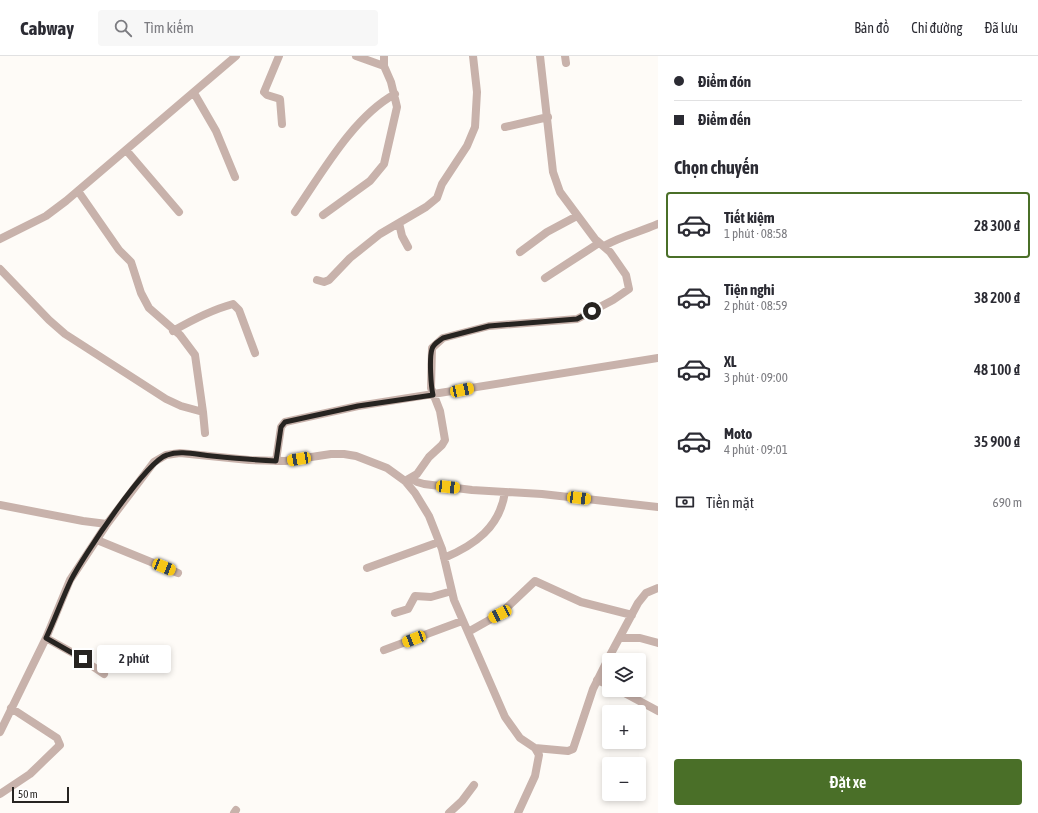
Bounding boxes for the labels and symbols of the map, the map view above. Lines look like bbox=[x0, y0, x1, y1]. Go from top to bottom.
route start bbox=[583, 302, 601, 320]
car bbox=[449, 382, 475, 398]
car bbox=[286, 451, 312, 467]
car bbox=[435, 480, 461, 494]
car bbox=[566, 491, 592, 505]
car bbox=[151, 557, 177, 577]
car bbox=[487, 603, 513, 625]
car bbox=[401, 629, 427, 649]
callout: 2 phút bbox=[97, 645, 171, 673]
route end bbox=[74, 650, 92, 668]
scale bar bbox=[12, 785, 69, 804]

